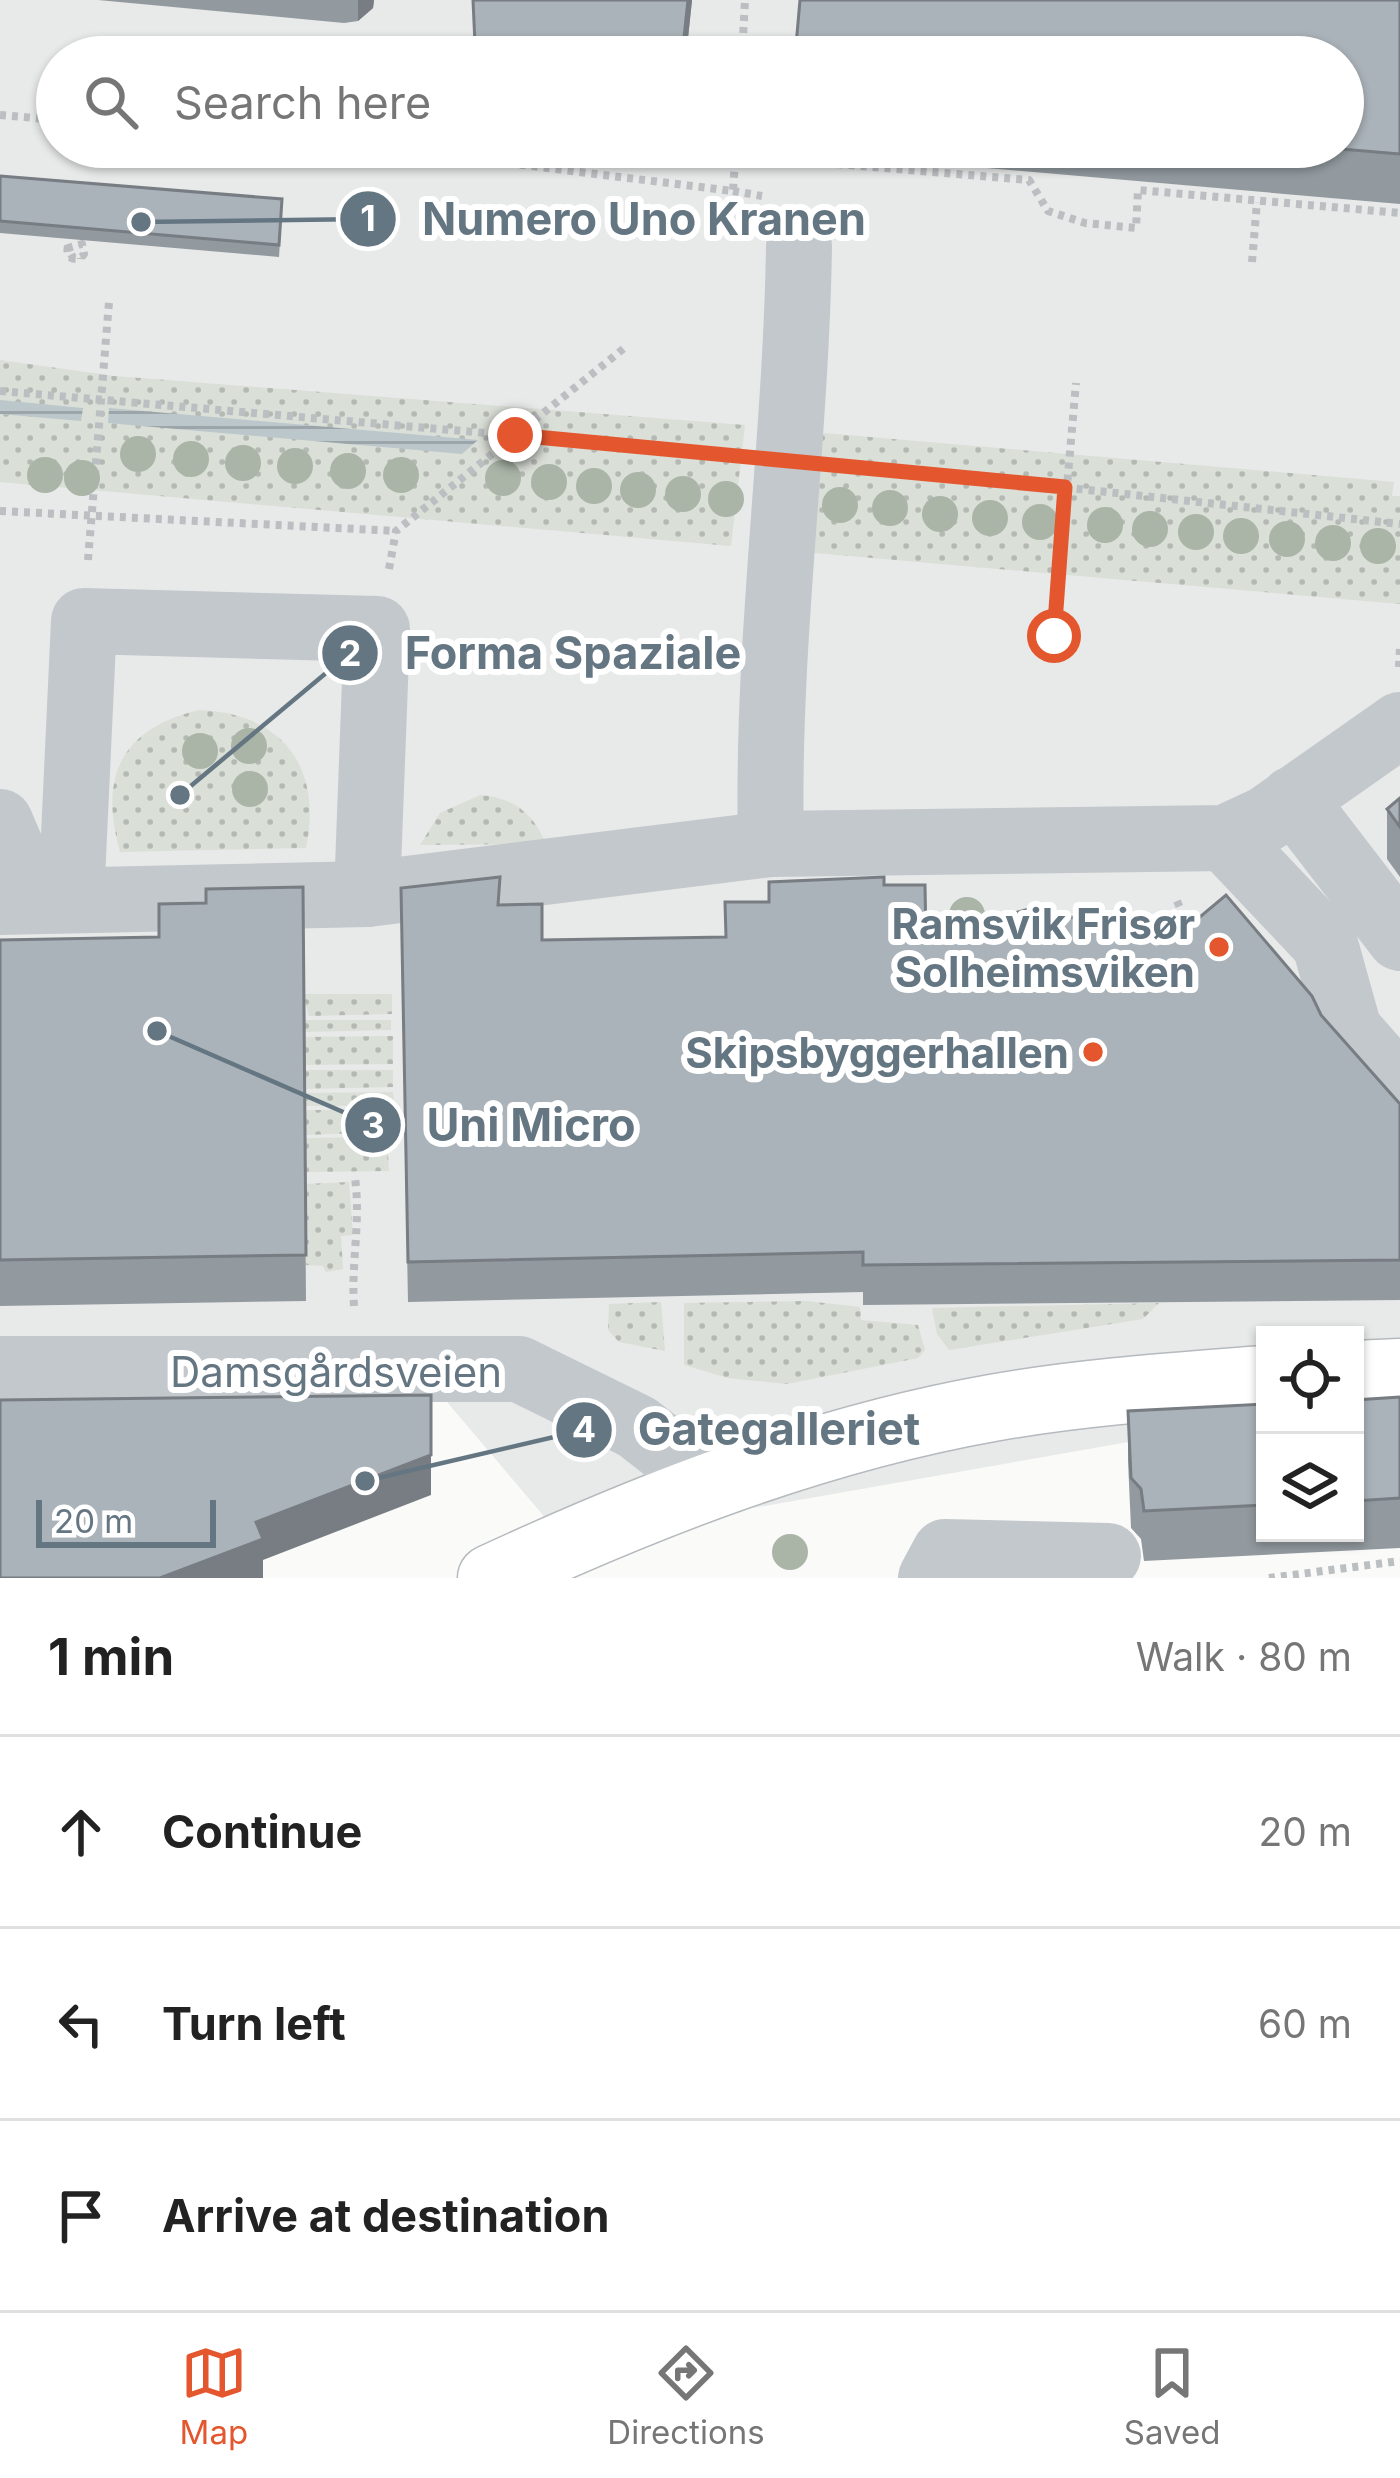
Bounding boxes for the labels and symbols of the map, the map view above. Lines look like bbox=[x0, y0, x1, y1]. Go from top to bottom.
callout: Numero Uno Kranen bbox=[338, 178, 890, 259]
text: Numero Uno Kranen bbox=[422, 191, 866, 246]
text: 1 bbox=[360, 196, 376, 240]
route end bbox=[488, 408, 542, 462]
route start bbox=[1027, 609, 1081, 663]
callout: Forma Spaziale bbox=[320, 613, 765, 694]
text: Forma Spaziale bbox=[405, 625, 741, 680]
text: 2 bbox=[339, 631, 361, 675]
place label: Ramsvik Frisør Solheimsviken bbox=[892, 898, 1195, 997]
marker: Ramsvik Frisør Solheimsviken bbox=[1206, 934, 1232, 960]
place label: Skipsbyggerhallen bbox=[685, 1027, 1069, 1078]
marker: Skipsbyggerhallen bbox=[1080, 1039, 1106, 1065]
callout: Uni Micro bbox=[343, 1085, 660, 1166]
text: Uni Micro bbox=[426, 1097, 636, 1152]
text: 3 bbox=[361, 1103, 385, 1147]
street label: Damsgårdsveien bbox=[170, 1346, 502, 1397]
callout: Gategalleriet bbox=[554, 1389, 945, 1470]
text: Gategalleriet bbox=[638, 1401, 920, 1456]
text: 4 bbox=[572, 1407, 596, 1451]
scale bar bbox=[36, 1494, 216, 1547]

